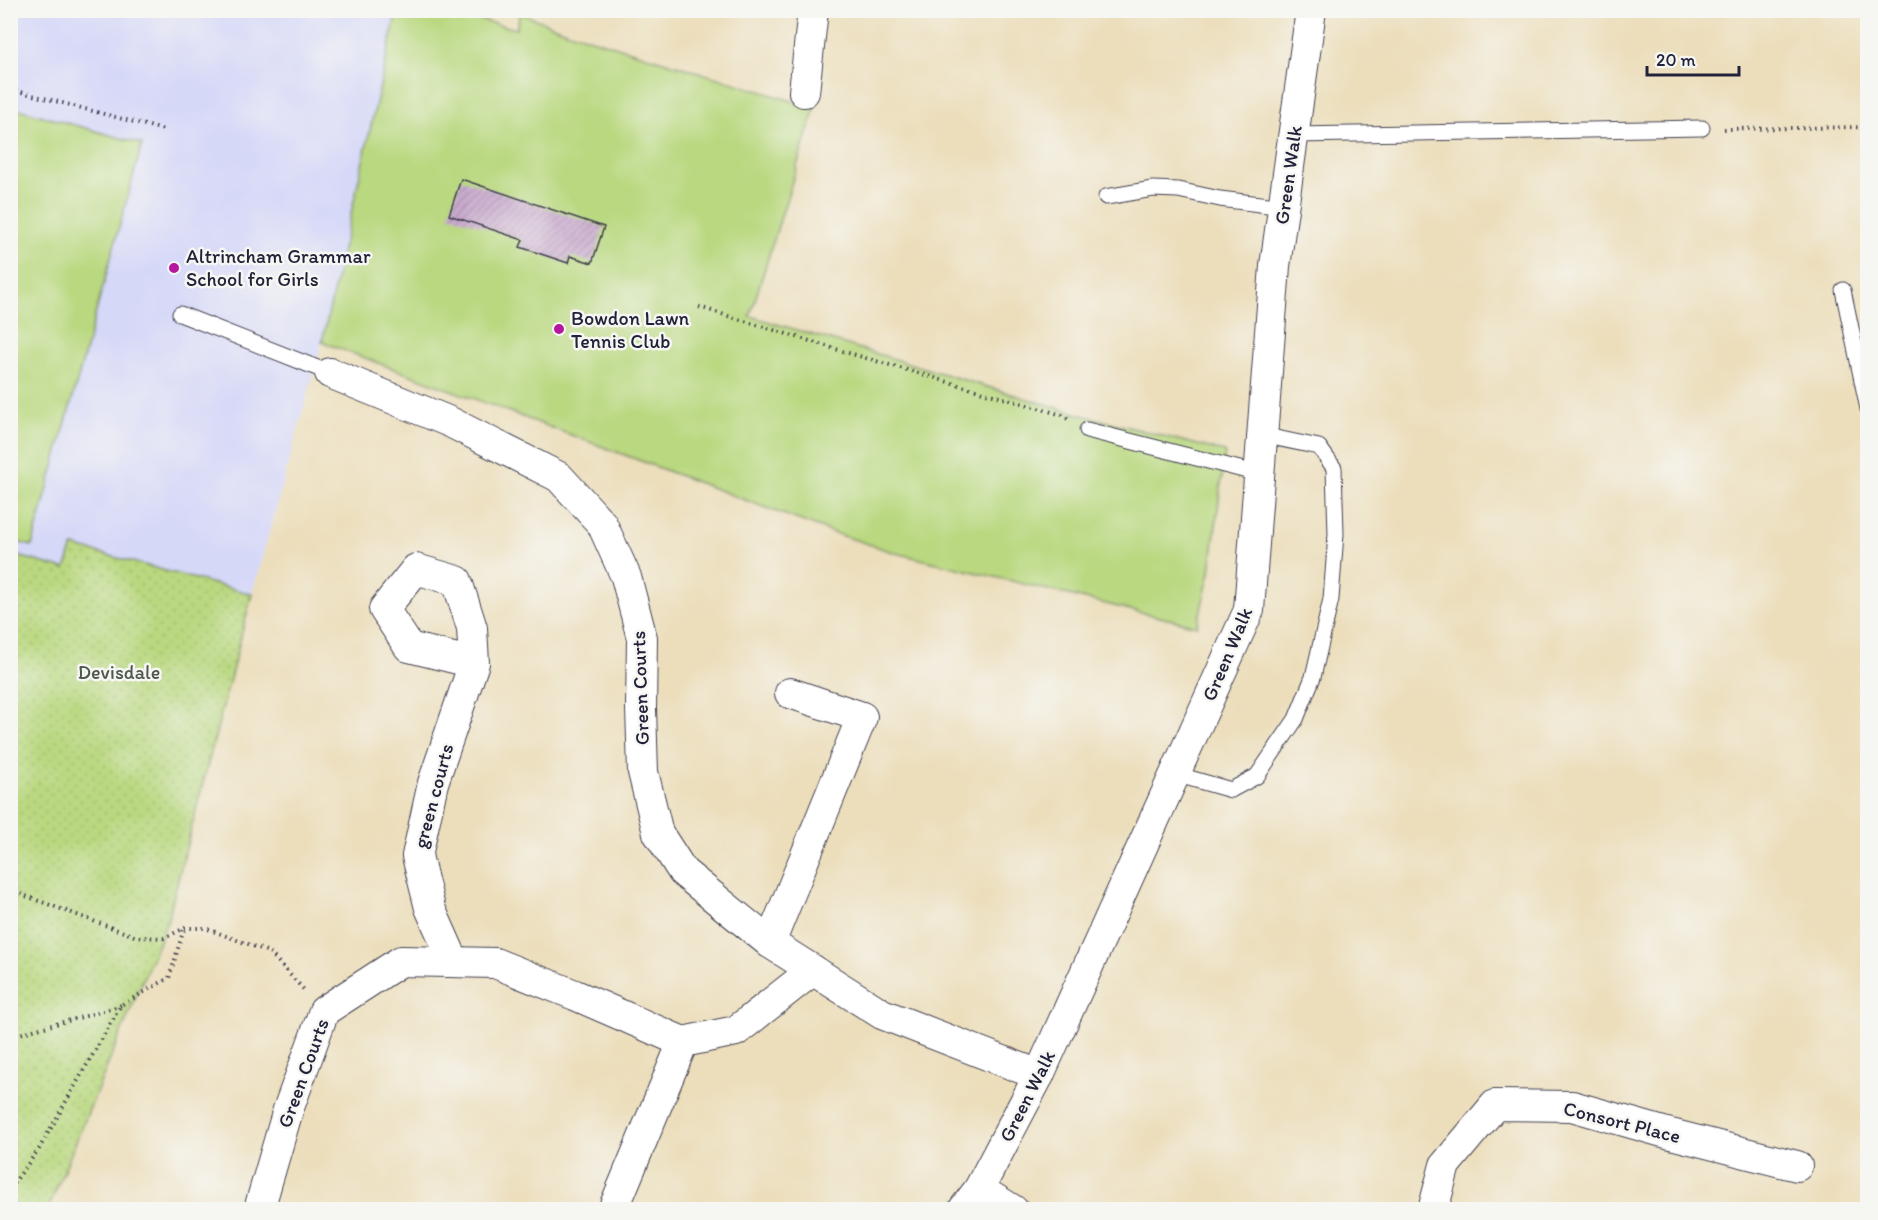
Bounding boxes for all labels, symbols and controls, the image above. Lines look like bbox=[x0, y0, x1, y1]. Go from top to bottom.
scale bar bbox=[1647, 39, 1738, 77]
text: 20 m bbox=[1656, 49, 1696, 71]
street label: Green Walk bbox=[1269, 123, 1307, 226]
place label: Altrincham Grammar School for Girls bbox=[186, 244, 371, 291]
marker: Altrincham Grammar School for Girls bbox=[167, 261, 181, 275]
place label: Bowdon Lawn Tennis Club bbox=[571, 306, 690, 353]
marker: Bowdon Lawn Tennis Club bbox=[552, 322, 566, 336]
street label: Green Walk bbox=[1197, 603, 1258, 704]
street label: Green Courts bbox=[626, 630, 654, 746]
park label: Devisdale bbox=[78, 660, 160, 684]
street label: green courts bbox=[408, 741, 458, 851]
street label: Green Courts bbox=[272, 1015, 334, 1131]
street label: Green Walk bbox=[994, 1046, 1061, 1146]
street label: Consort Place bbox=[1561, 1096, 1683, 1148]

